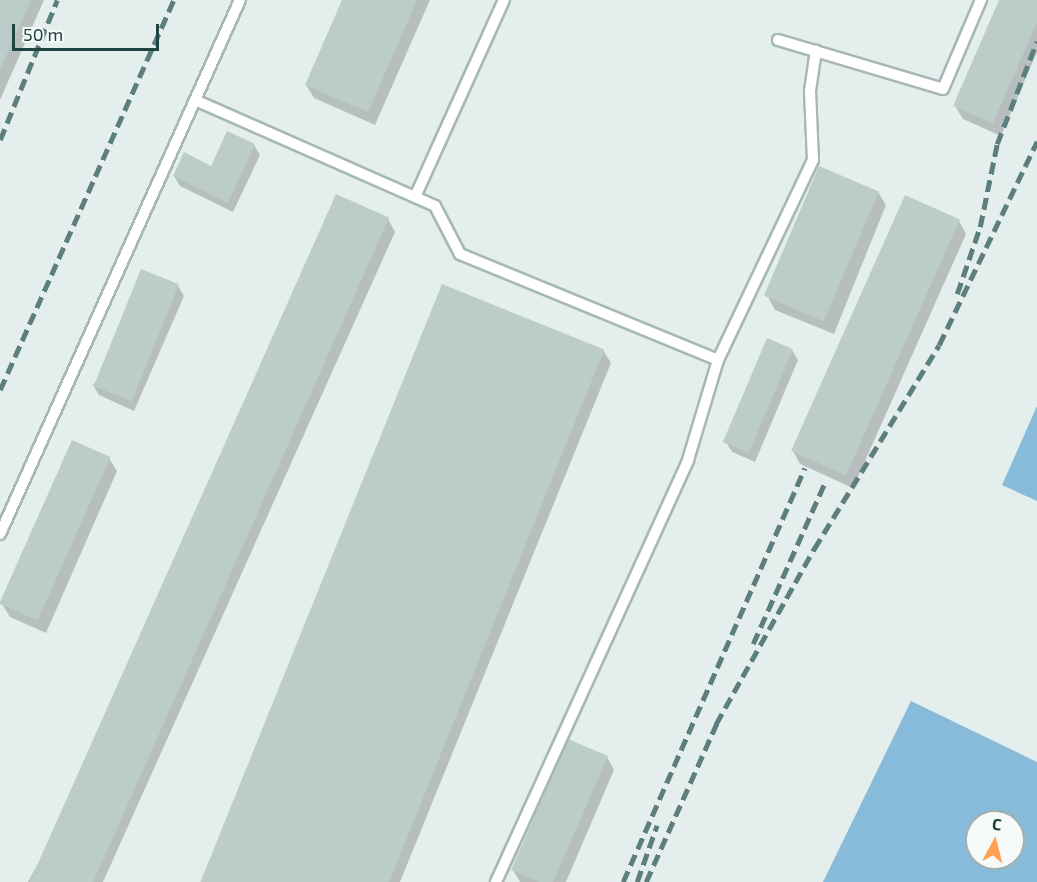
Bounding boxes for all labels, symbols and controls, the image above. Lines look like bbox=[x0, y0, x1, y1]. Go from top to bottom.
scale bar bbox=[15, 12, 162, 50]
text: 50 m bbox=[23, 23, 63, 45]
north arrow bbox=[965, 810, 1025, 870]
text: С bbox=[991, 814, 1003, 834]

